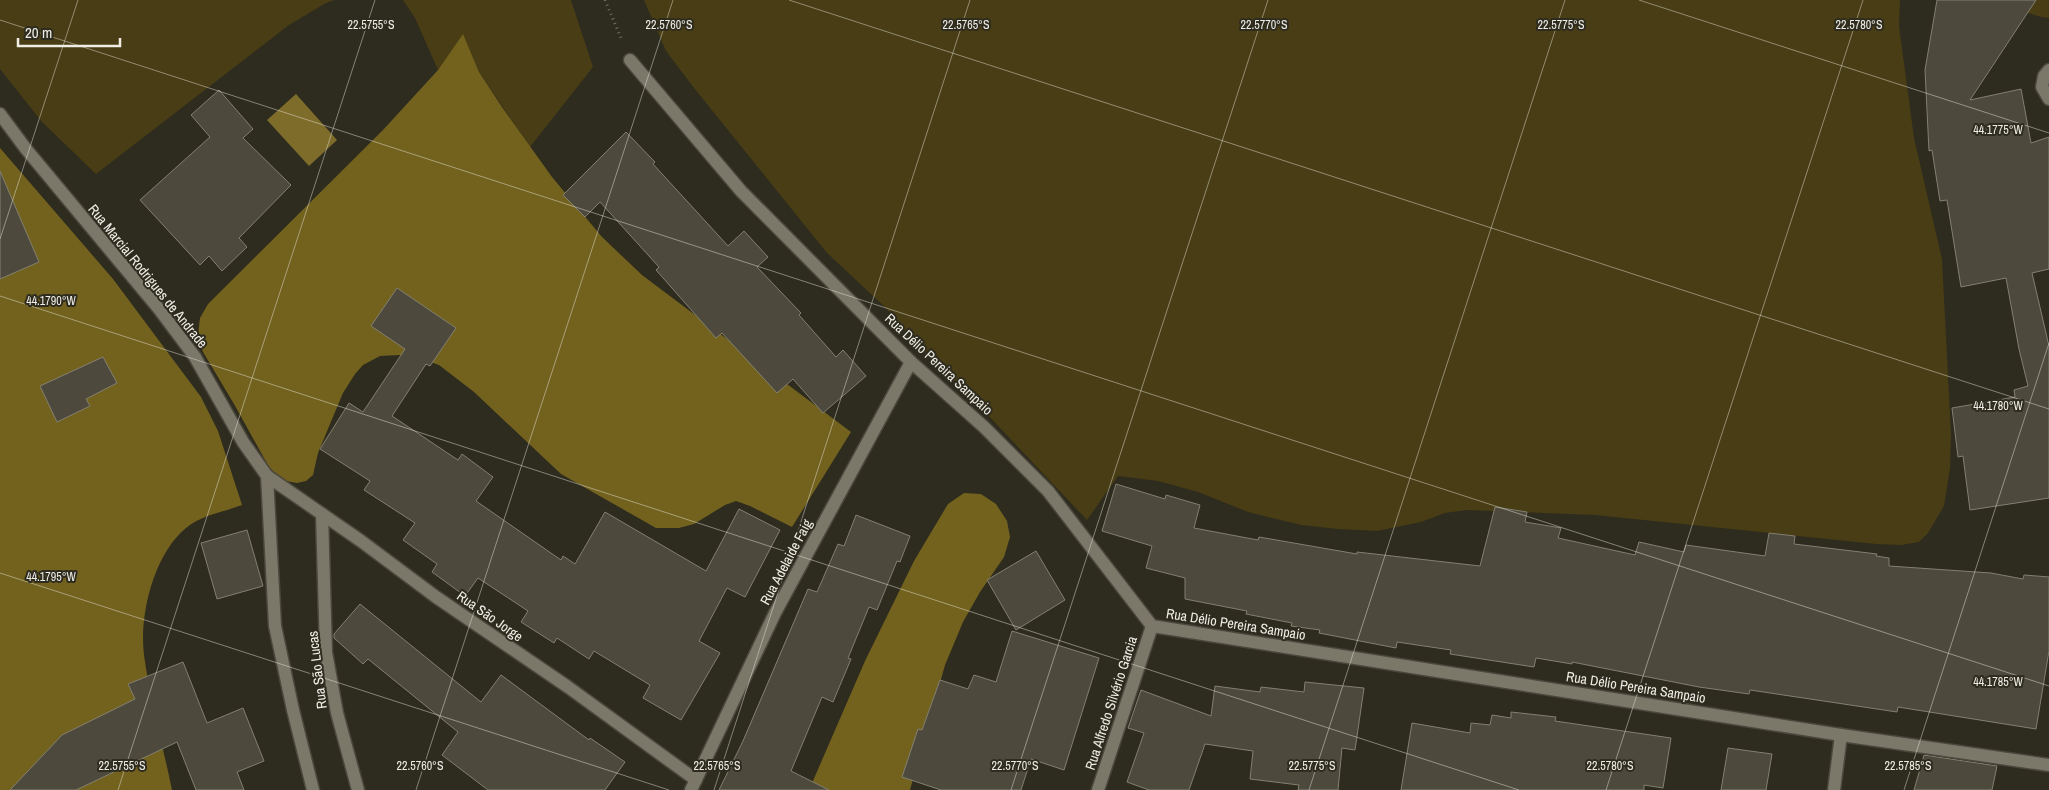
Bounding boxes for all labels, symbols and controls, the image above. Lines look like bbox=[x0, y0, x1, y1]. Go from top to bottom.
scale bar bbox=[18, 15, 120, 47]
text: 22.5755°S bbox=[348, 17, 395, 33]
text: 22.5760°S bbox=[646, 17, 693, 33]
text: 22.5765°S bbox=[943, 17, 990, 33]
text: 22.5770°S bbox=[1241, 17, 1288, 33]
text: 22.5775°S bbox=[1538, 17, 1585, 33]
text: 22.5780°S bbox=[1836, 17, 1883, 33]
text: 20 m bbox=[25, 22, 52, 43]
text: 44.1775°W bbox=[1973, 122, 2024, 138]
street label: Rua Marcial Rodrigues de Andrade bbox=[84, 200, 212, 352]
text: 44.1790°W bbox=[26, 293, 77, 309]
street label: Rua Délio Pereira Sampaio bbox=[881, 309, 997, 419]
text: 44.1780°W bbox=[1973, 398, 2024, 414]
street label: Rua Adelaide Faig bbox=[756, 515, 816, 608]
text: 44.1795°W bbox=[26, 569, 77, 585]
street label: Rua São Jorge bbox=[453, 587, 527, 645]
street label: Rua Délio Pereira Sampaio bbox=[1165, 604, 1307, 644]
street label: Rua São Lucas bbox=[303, 630, 331, 710]
street label: Rua Alfredo Silvério Garcia bbox=[1081, 633, 1141, 772]
street label: Rua Délio Pereira Sampaio bbox=[1565, 667, 1707, 707]
text: 44.1785°W bbox=[1973, 674, 2024, 690]
text: 22.5755°S bbox=[99, 758, 146, 774]
text: 22.5760°S bbox=[397, 758, 444, 774]
text: 22.5765°S bbox=[694, 758, 741, 774]
text: 22.5770°S bbox=[992, 758, 1039, 774]
text: 22.5775°S bbox=[1289, 758, 1336, 774]
text: 22.5780°S bbox=[1587, 758, 1634, 774]
text: 22.5785°S bbox=[1885, 758, 1932, 774]

